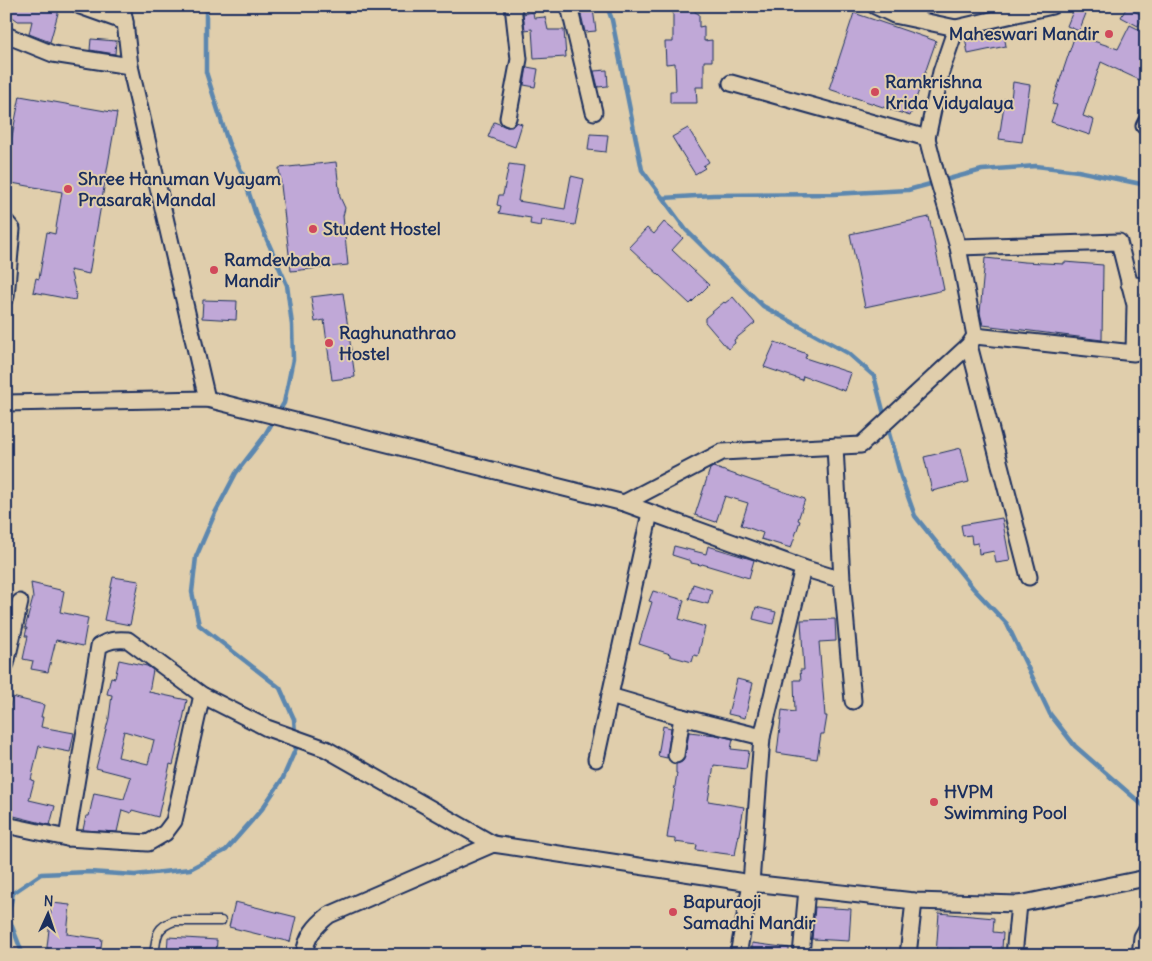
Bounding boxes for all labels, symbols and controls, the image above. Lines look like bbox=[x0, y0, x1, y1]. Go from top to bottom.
place label: Maheswari Mandir bbox=[949, 22, 1100, 45]
marker: Maheswari Mandir bbox=[1103, 28, 1115, 40]
place label: Ramkrishna Krida Vidyalaya bbox=[885, 70, 1014, 114]
marker: Ramkrishna Krida Vidyalaya bbox=[869, 86, 881, 98]
place label: Shree Hanuman Vyayam Prasarak Mandal bbox=[78, 167, 281, 211]
marker: Shree Hanuman Vyayam Prasarak Mandal bbox=[62, 183, 74, 195]
place label: Student Hostel bbox=[323, 217, 441, 240]
marker: Student Hostel bbox=[307, 223, 319, 235]
place label: Ramdevbaba Mandir bbox=[224, 248, 331, 292]
marker: Ramdevbaba Mandir bbox=[208, 264, 220, 276]
place label: Raghunathrao Hostel bbox=[339, 321, 456, 365]
marker: Raghunathrao Hostel bbox=[323, 337, 335, 349]
place label: HVPM Swimming Pool bbox=[944, 780, 1067, 824]
marker: HVPM Swimming Pool bbox=[928, 796, 940, 808]
north arrow bbox=[22, 888, 72, 938]
place label: Bapuraoji Samadhi Mandir bbox=[683, 890, 816, 934]
text: N bbox=[43, 892, 54, 910]
marker: Bapuraoji Samadhi Mandir bbox=[667, 906, 679, 918]

